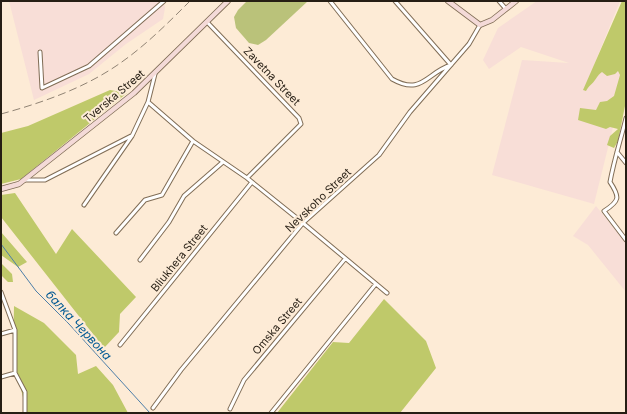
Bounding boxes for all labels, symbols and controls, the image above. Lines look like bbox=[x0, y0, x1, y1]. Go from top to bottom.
street label: Zavetna Street bbox=[241, 44, 304, 108]
street label: Tverska Street bbox=[81, 66, 148, 125]
street label: Nevskoho Street bbox=[282, 165, 354, 235]
street label: Bliukhera Street bbox=[148, 221, 211, 294]
water label: балка Червона bbox=[43, 287, 115, 363]
street label: Omska Street bbox=[249, 294, 305, 357]

